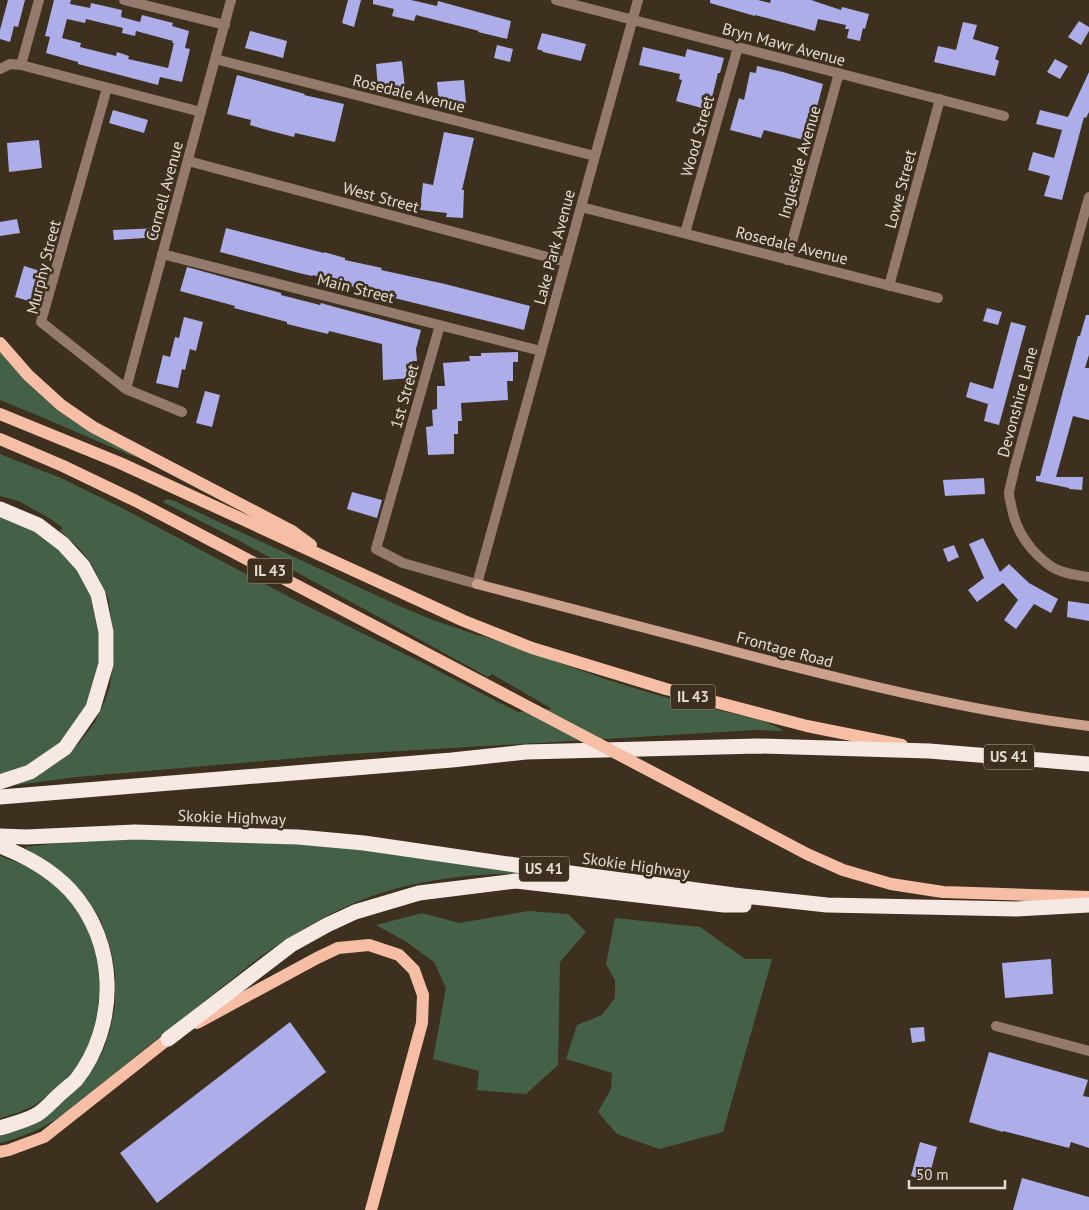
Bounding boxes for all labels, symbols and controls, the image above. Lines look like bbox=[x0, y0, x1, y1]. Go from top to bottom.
street label: Bryn Mawr Avenue bbox=[720, 18, 848, 70]
street label: Rosedale Avenue bbox=[351, 69, 467, 117]
street label: Wood Street bbox=[676, 93, 718, 179]
street label: Ingleside Avenue bbox=[773, 103, 825, 221]
street label: Cornell Avenue bbox=[141, 139, 187, 243]
street label: Lowe Street bbox=[880, 147, 920, 231]
street label: West Street bbox=[341, 177, 422, 217]
street label: Lake Park Avenue bbox=[529, 187, 579, 307]
street label: Murphy Street bbox=[22, 217, 64, 316]
street label: Rosedale Avenue bbox=[734, 221, 850, 269]
street label: Main Street bbox=[315, 269, 397, 307]
street label: Devonshire Lane bbox=[993, 345, 1041, 459]
street label: 1st Street bbox=[385, 361, 423, 430]
road number: IL 43 bbox=[248, 558, 292, 584]
street label: Frontage Road bbox=[734, 626, 836, 672]
road number: IL 43 bbox=[670, 684, 716, 710]
road number: US 41 bbox=[984, 744, 1034, 770]
street label: Skokie Highway bbox=[177, 805, 287, 829]
street label: Skokie Highway bbox=[581, 848, 692, 883]
road number: US 41 bbox=[519, 856, 569, 882]
scale bar bbox=[909, 1158, 1005, 1190]
text: 50 m bbox=[916, 1165, 949, 1184]

